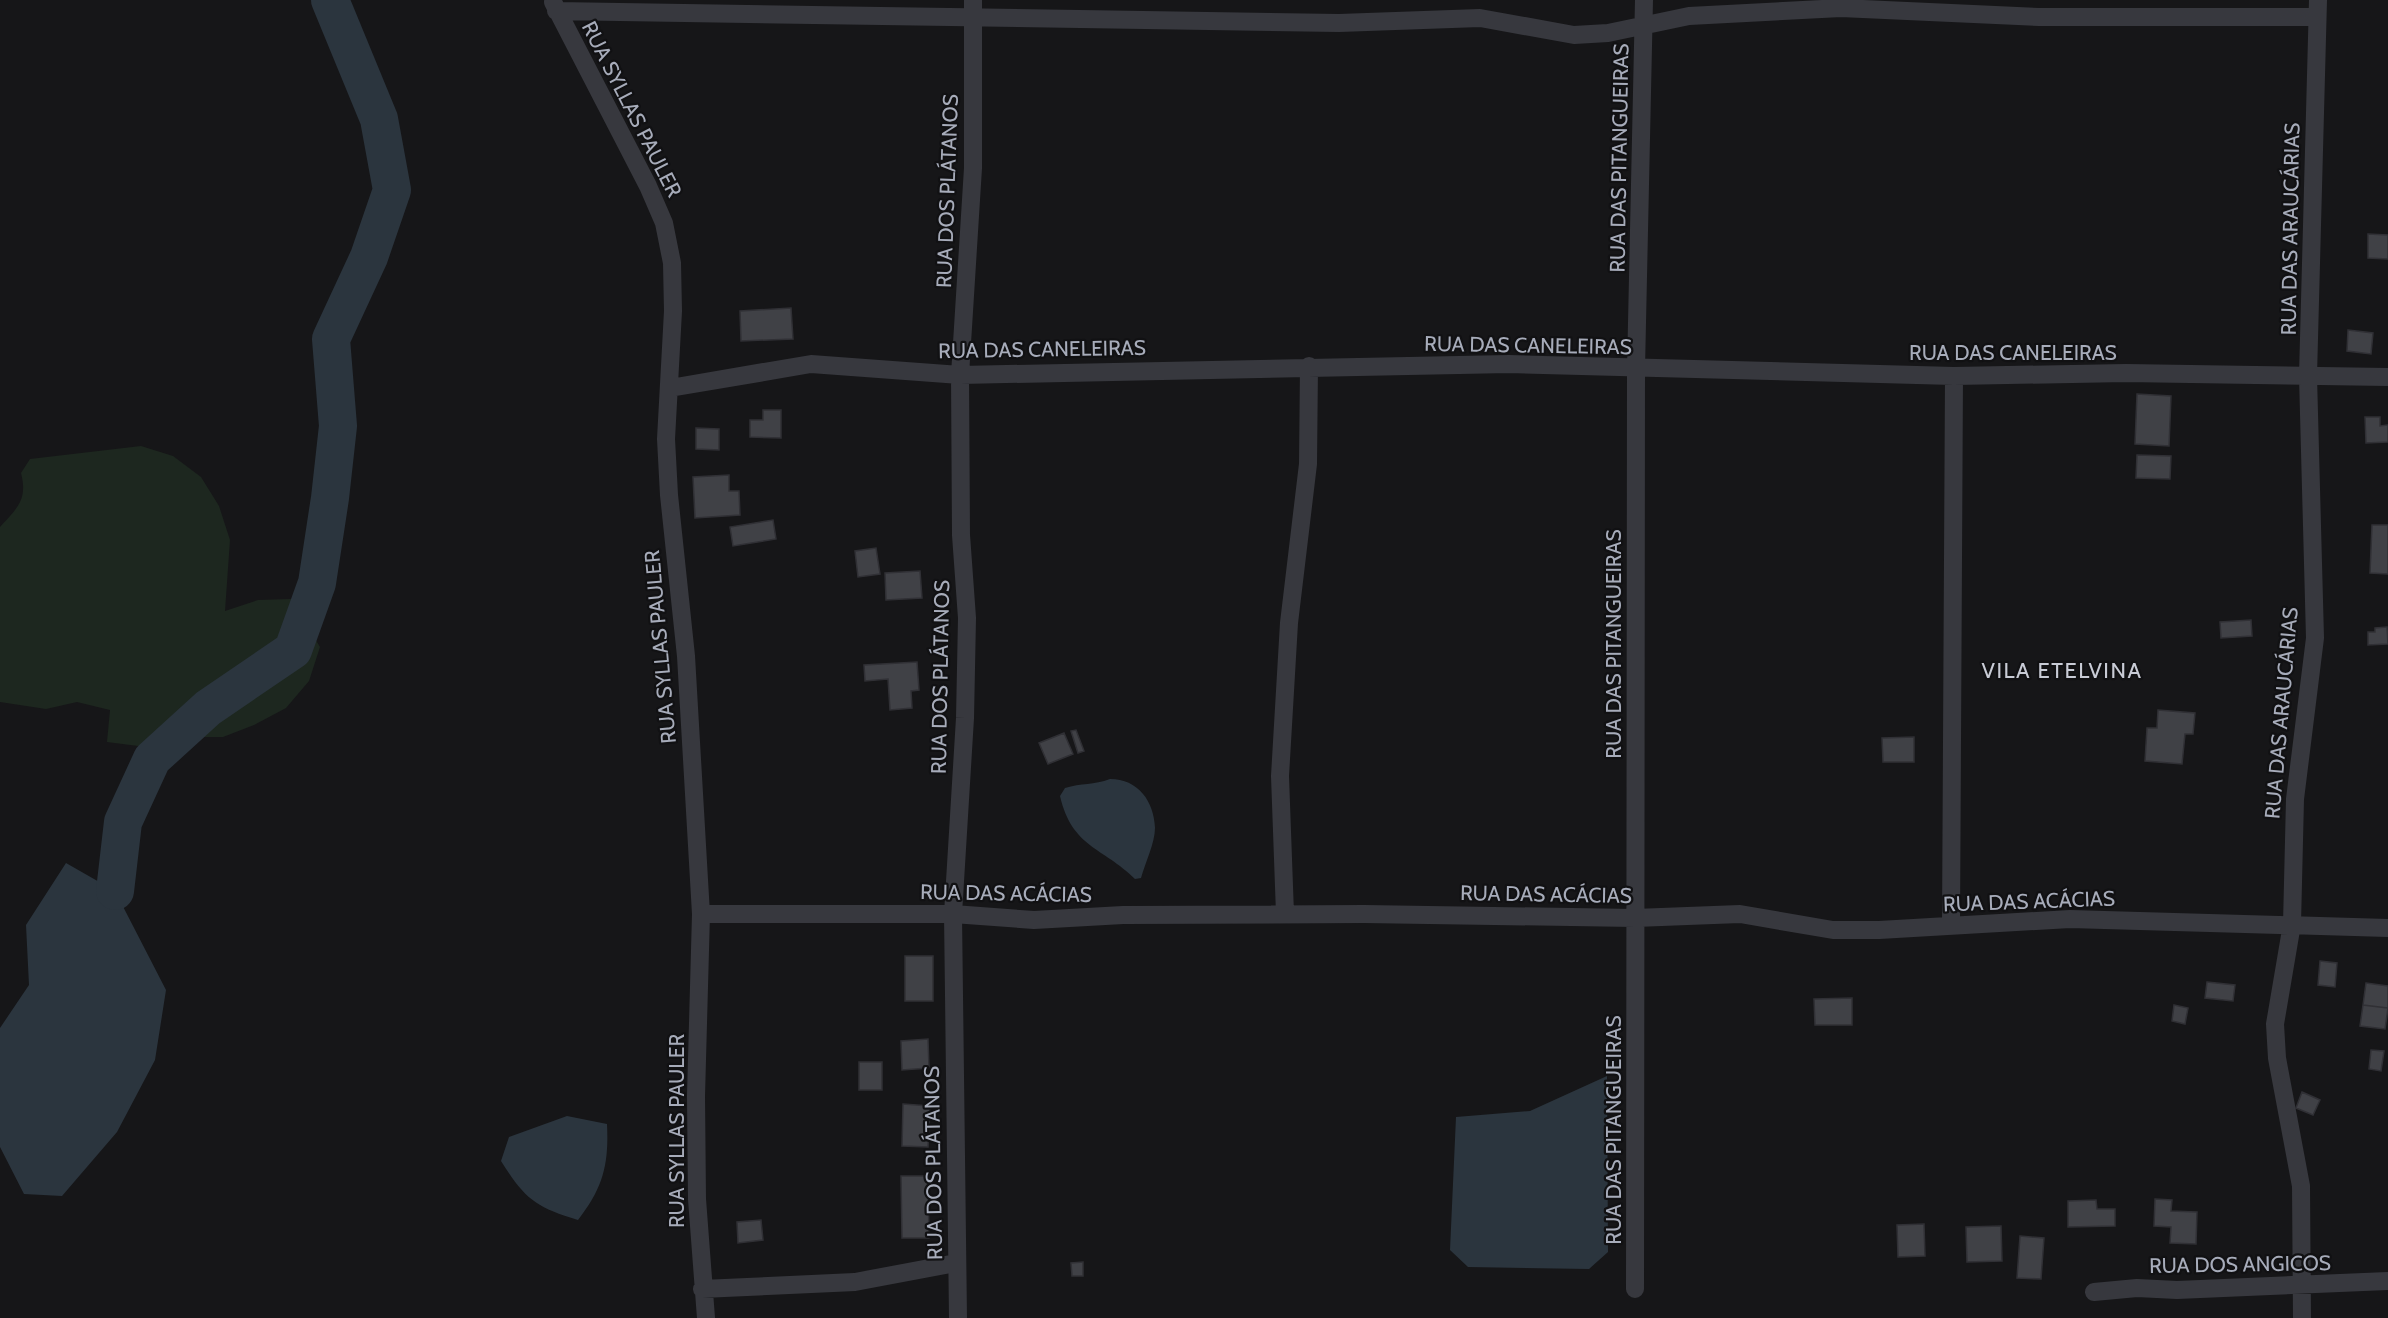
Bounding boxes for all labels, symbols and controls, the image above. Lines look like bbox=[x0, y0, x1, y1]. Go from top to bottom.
street label: RUA SYLLAS PAULER bbox=[577, 17, 687, 201]
street label: RUA DAS PITANGUEIRAS bbox=[1604, 43, 1634, 273]
street label: RUA DOS PLÁTANOS bbox=[931, 94, 963, 288]
street label: RUA DAS ARAUCÁRIAS bbox=[2276, 122, 2304, 336]
street label: RUA DAS CANELEIRAS bbox=[1424, 331, 1632, 359]
street label: RUA DAS CANELEIRAS bbox=[938, 335, 1146, 363]
street label: RUA DAS CANELEIRAS bbox=[1909, 340, 2117, 365]
street label: RUA DAS PITANGUEIRAS bbox=[1601, 529, 1626, 759]
street label: RUA SYLLAS PAULER bbox=[639, 549, 681, 745]
street label: RUA DOS PLÁTANOS bbox=[926, 580, 954, 774]
street label: RUA DAS ARAUCÁRIAS bbox=[2259, 606, 2303, 820]
district label: VILA ETELVINA bbox=[1981, 657, 2143, 684]
street label: RUA DAS ACÁCIAS bbox=[920, 879, 1092, 907]
street label: RUA DAS ACÁCIAS bbox=[1460, 880, 1632, 908]
street label: RUA DAS ACÁCIAS bbox=[1943, 886, 2115, 916]
street label: RUA DAS PITANGUEIRAS bbox=[1601, 1015, 1626, 1245]
street label: RUA SYLLAS PAULER bbox=[664, 1034, 689, 1228]
street label: RUA DOS PLÁTANOS bbox=[919, 1066, 947, 1260]
street label: RUA DOS ANGICOS bbox=[2149, 1250, 2331, 1278]

